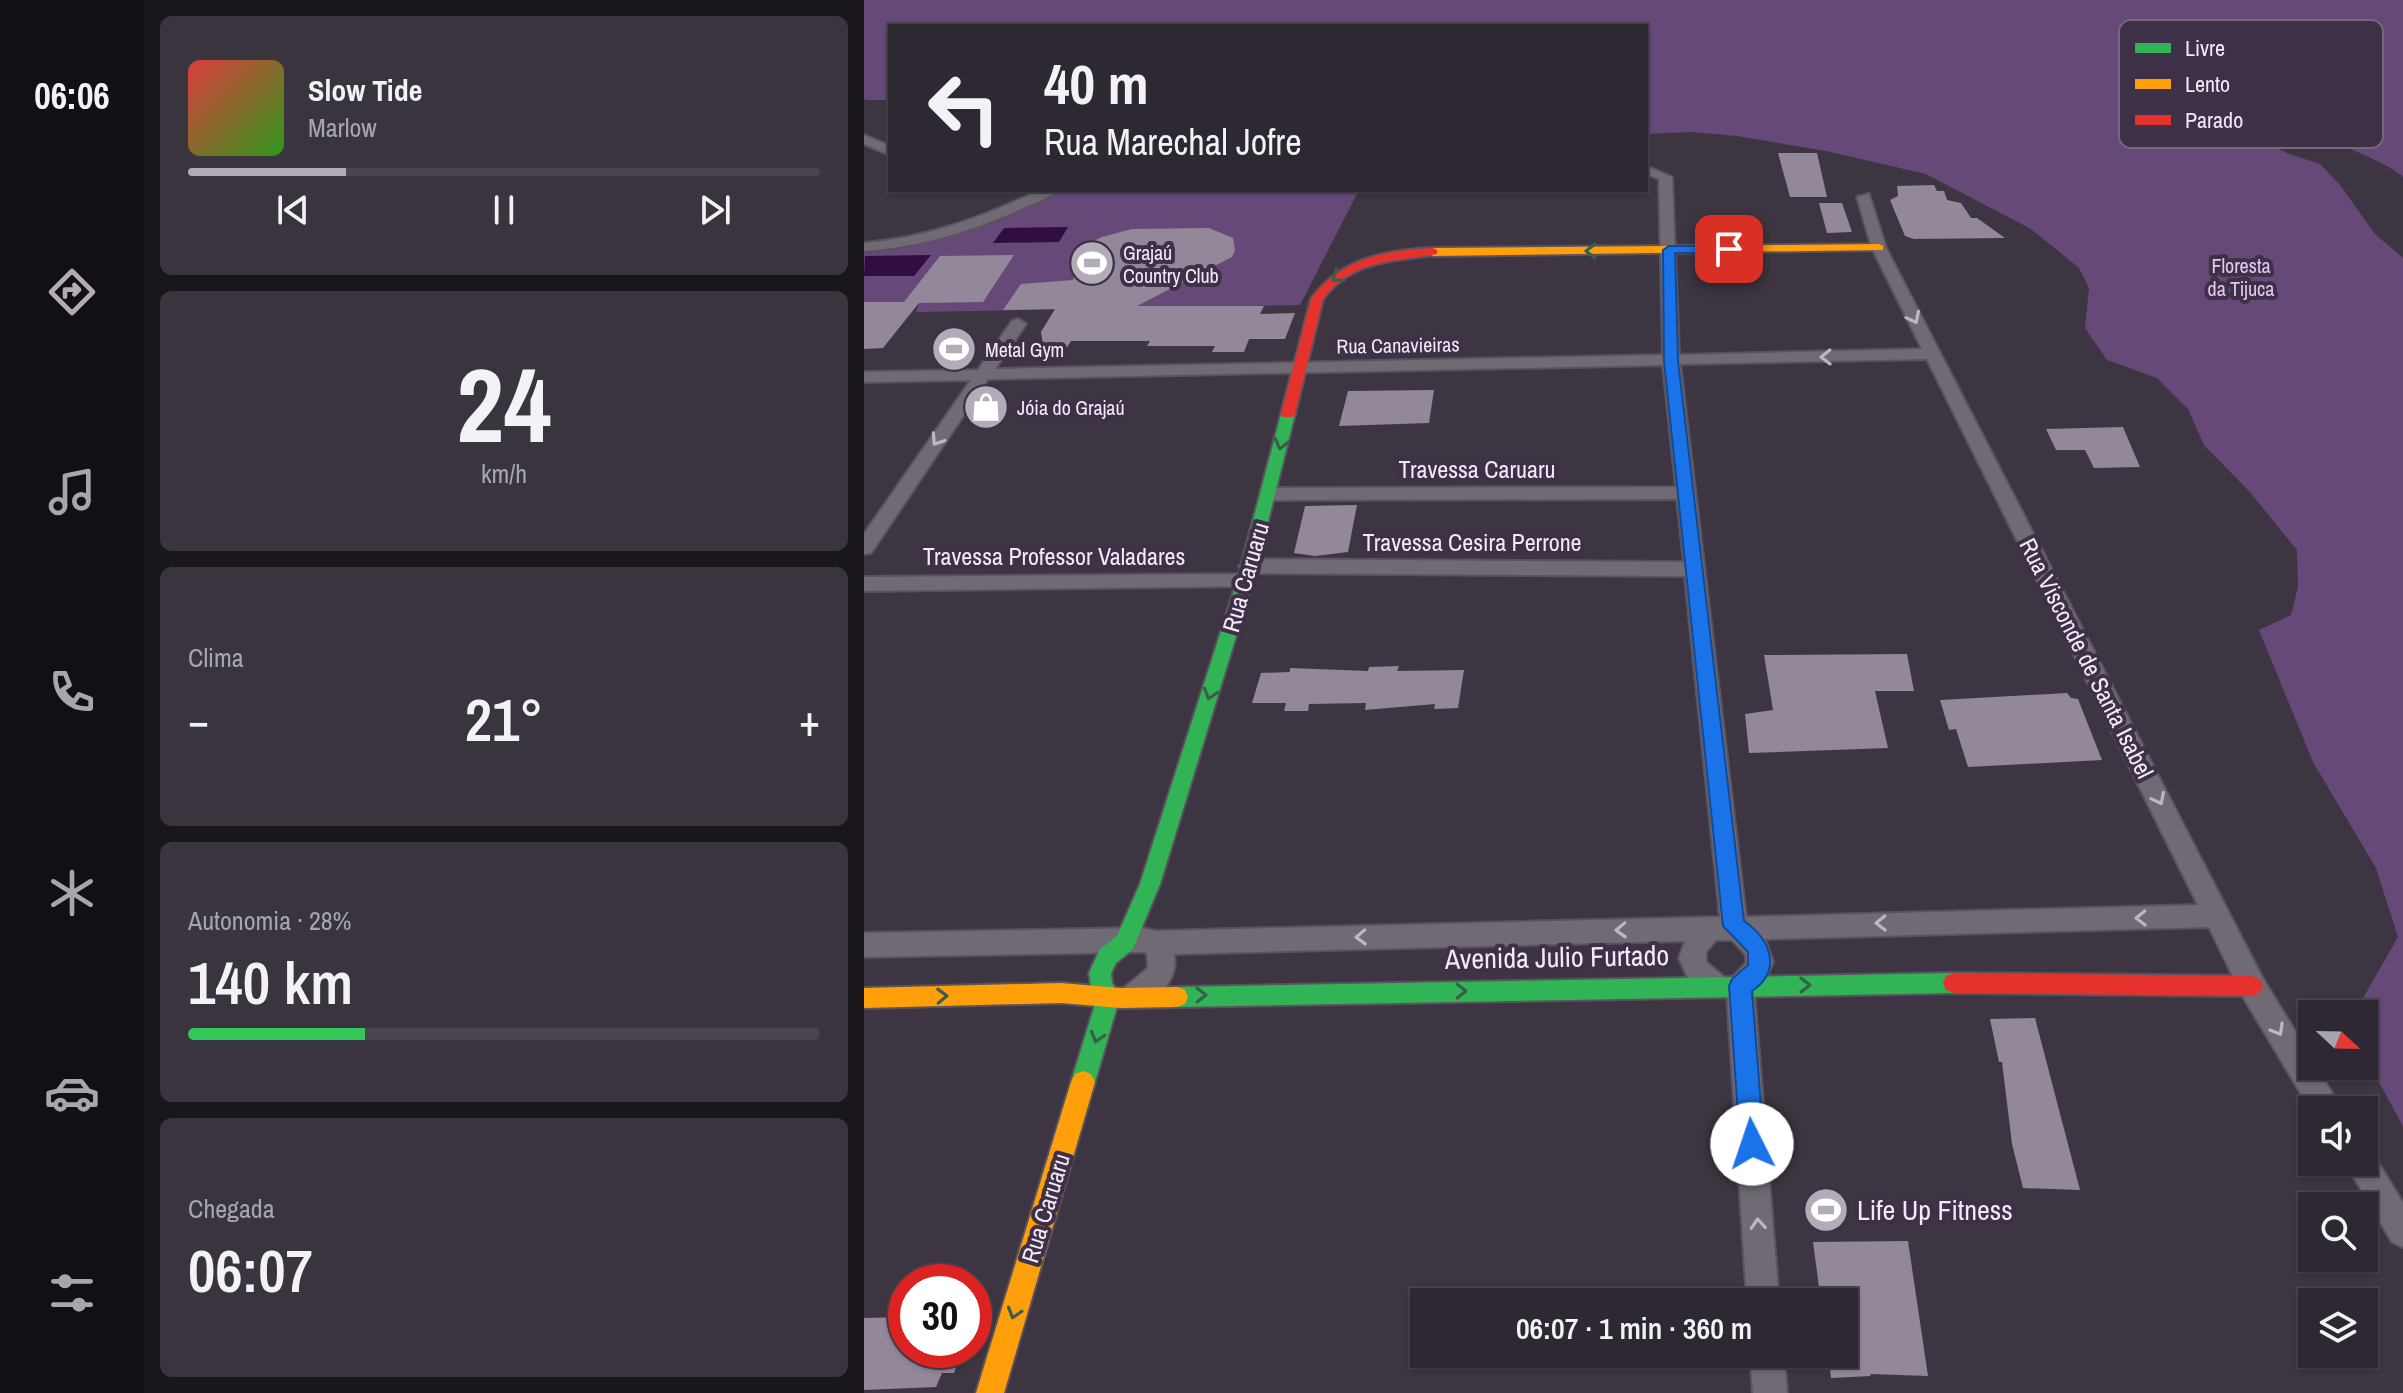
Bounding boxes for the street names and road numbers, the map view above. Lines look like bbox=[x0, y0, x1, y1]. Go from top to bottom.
street label: Rua Canavieiras bbox=[1336, 330, 1460, 360]
street label: Travessa Caruaru bbox=[1399, 453, 1555, 485]
street label: Rua Caruaru bbox=[1214, 518, 1276, 636]
street label: Travessa Cesira Perrone bbox=[1362, 526, 1582, 558]
street label: Rua Visconde de Santa Isabel bbox=[2012, 532, 2162, 784]
street label: Travessa Professor Valadares bbox=[923, 540, 1185, 572]
street label: Avenida Julio Furtado bbox=[1444, 936, 1669, 978]
street label: Rua Caruaru bbox=[1013, 1149, 1077, 1267]

